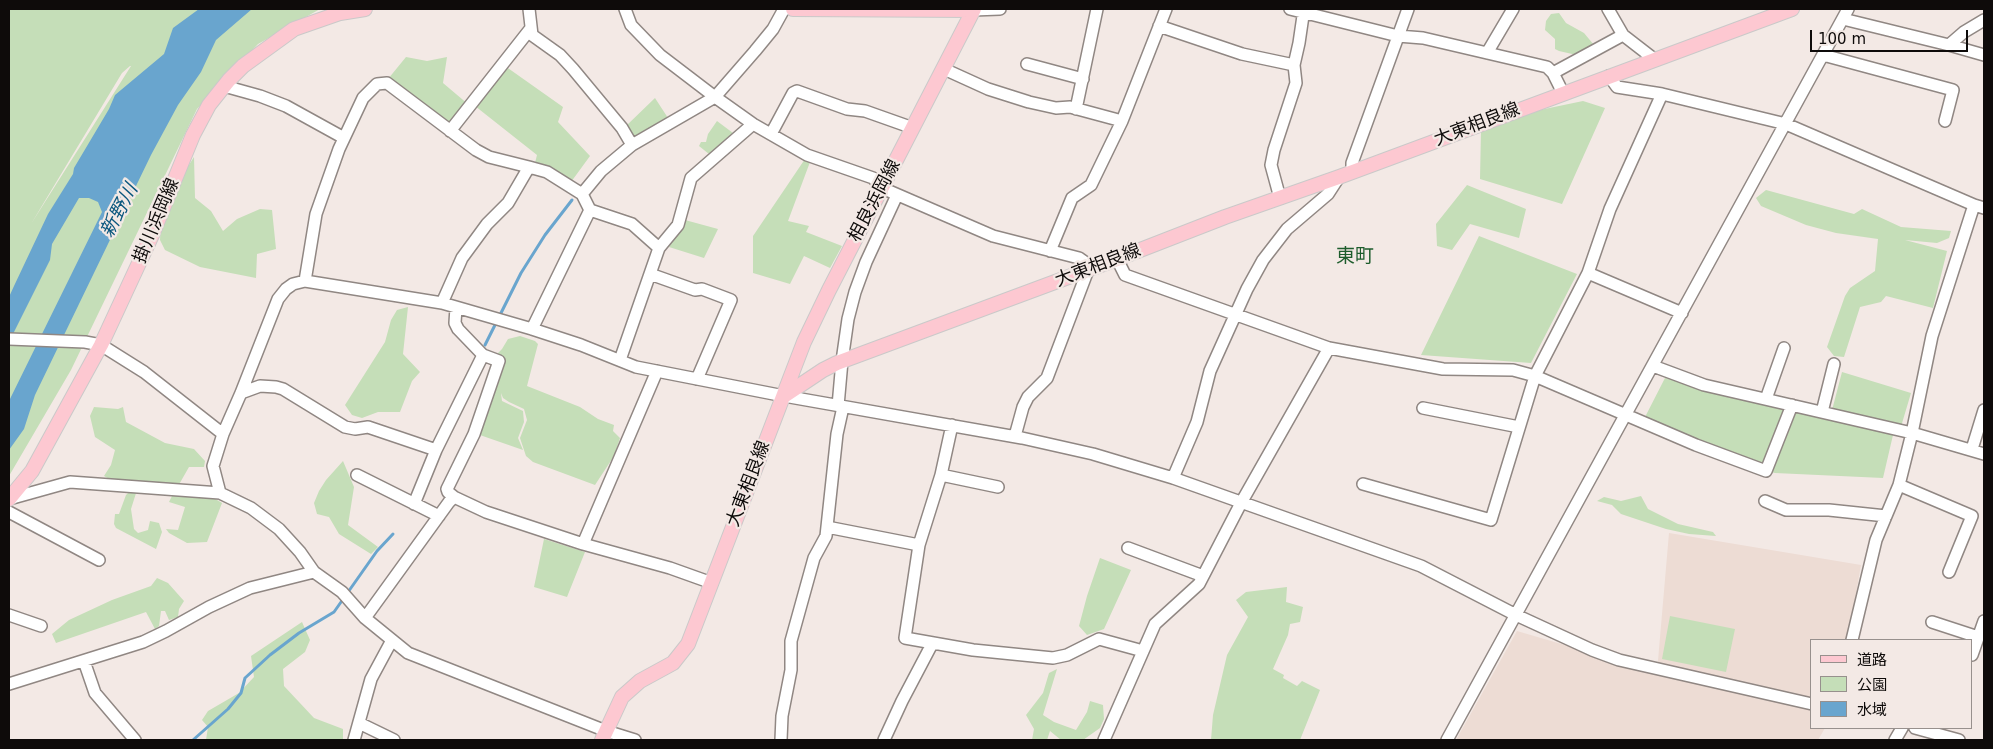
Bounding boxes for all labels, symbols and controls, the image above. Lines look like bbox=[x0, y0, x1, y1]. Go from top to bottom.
scale bar bbox=[1813, 20, 1970, 52]
text: 100 m bbox=[1818, 30, 1866, 48]
street label: 大東相良線 bbox=[1431, 99, 1523, 151]
street label: 相良浜岡線 bbox=[844, 156, 906, 246]
street label: 掛川浜岡線 bbox=[129, 175, 185, 267]
water label: 新野川 bbox=[97, 180, 143, 242]
street label: 大東相良線 bbox=[1052, 240, 1144, 292]
district label: 東町 bbox=[1336, 246, 1374, 268]
street label: 大東相良線 bbox=[723, 438, 775, 530]
legend bbox=[1810, 639, 1973, 729]
text: 道路 bbox=[1857, 651, 1887, 669]
text: 公園 bbox=[1857, 676, 1887, 694]
text: 水域 bbox=[1857, 701, 1887, 719]

